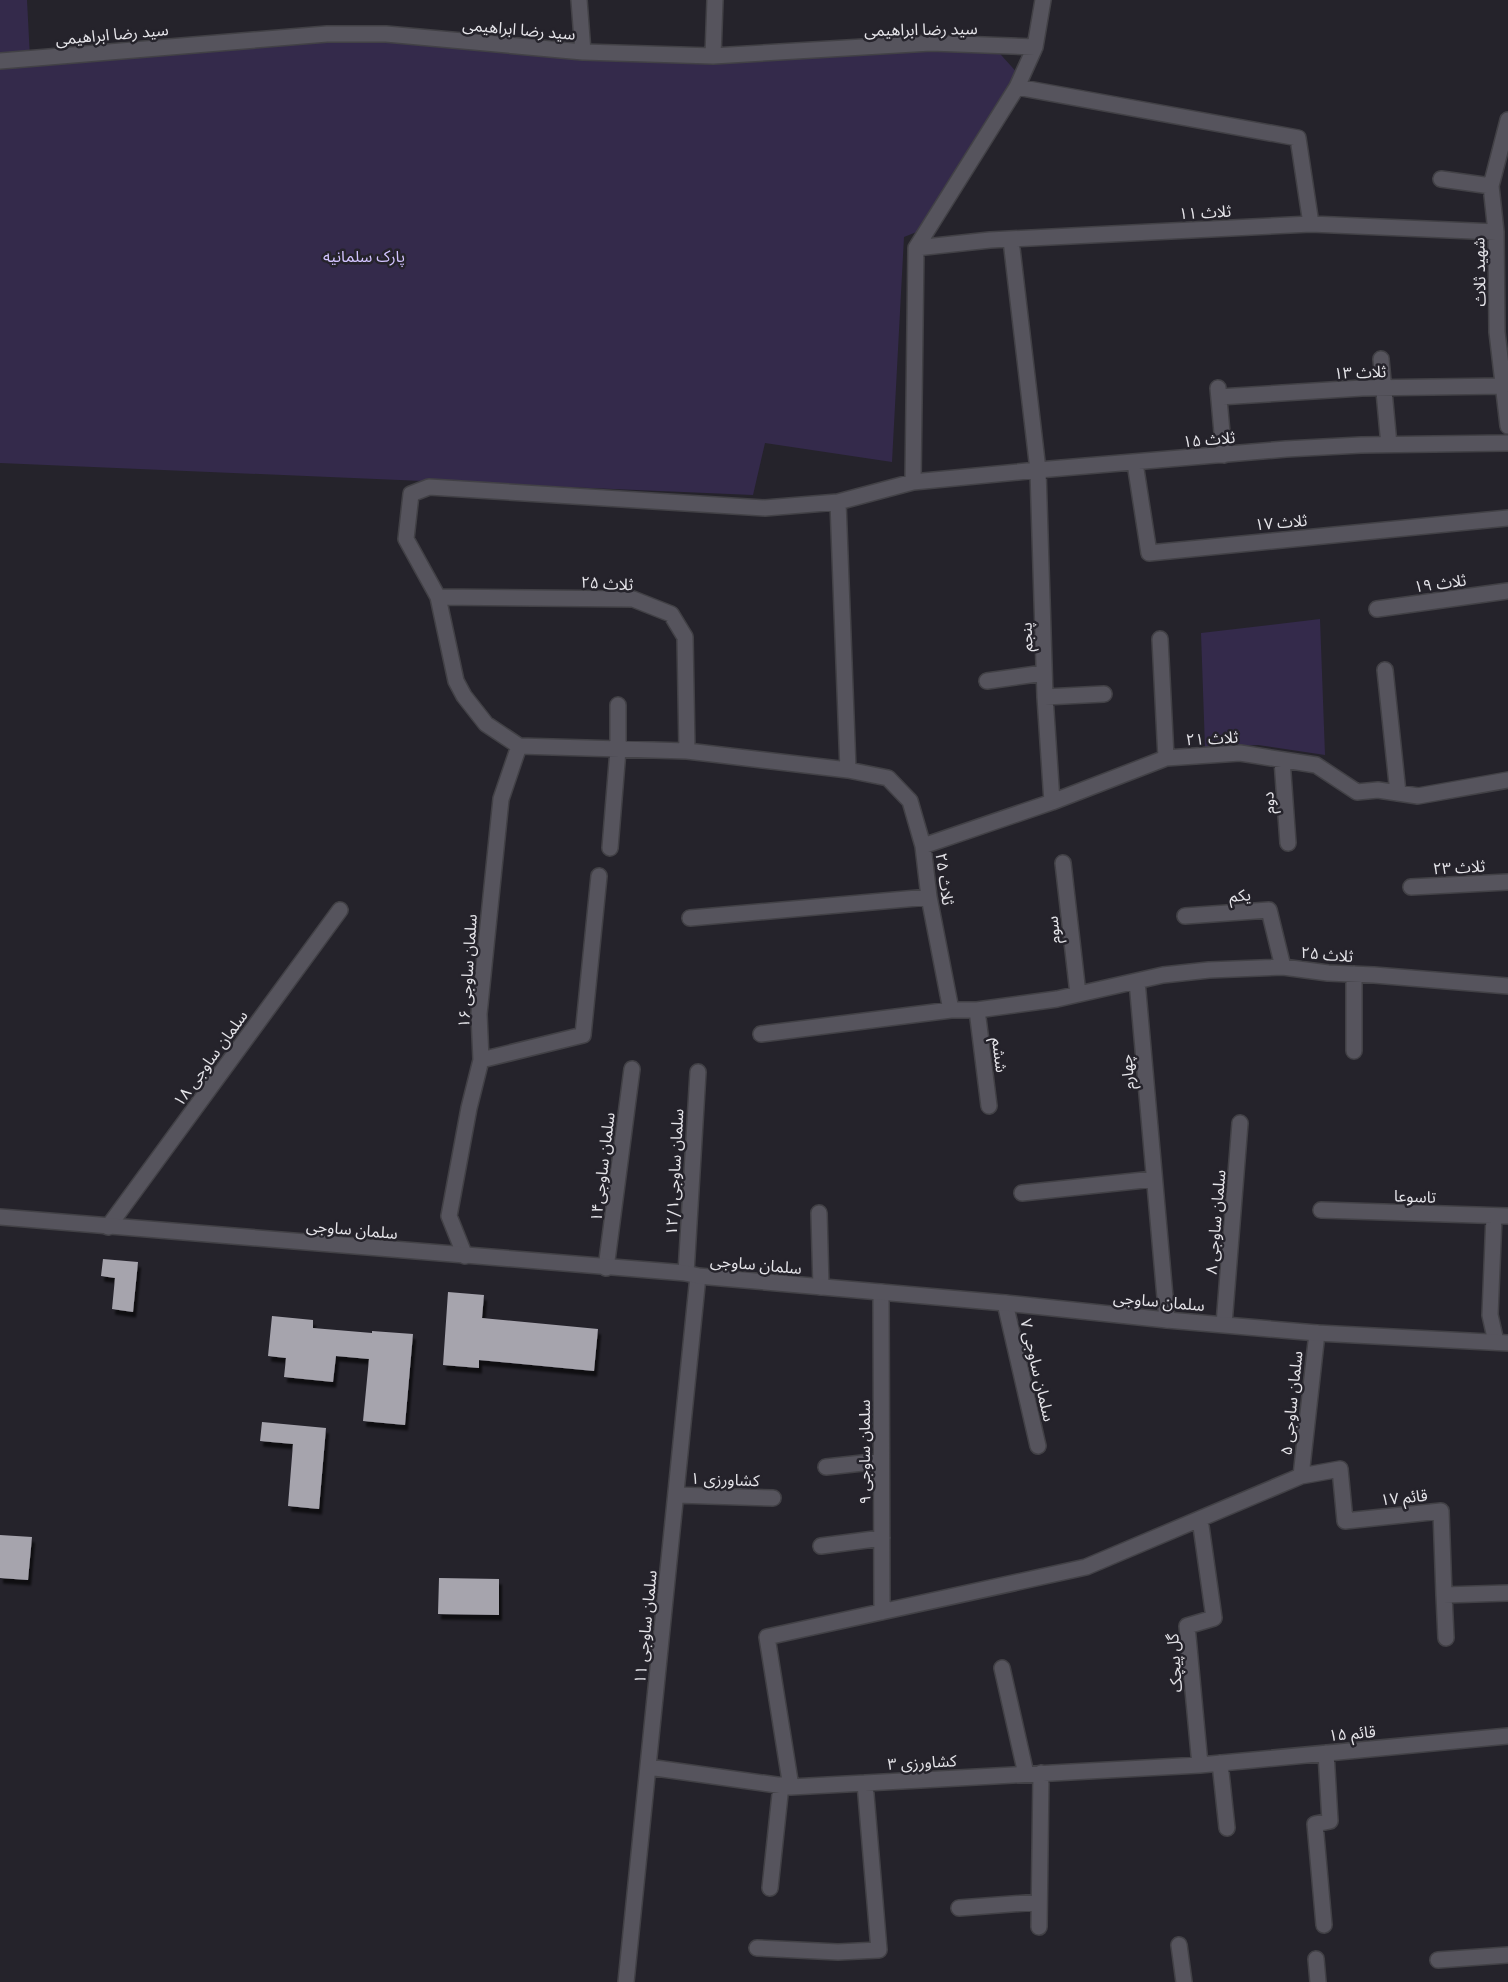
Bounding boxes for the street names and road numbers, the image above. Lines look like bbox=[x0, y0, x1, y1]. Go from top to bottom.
street label: سید رضا ابراهیمی bbox=[462, 14, 576, 44]
street label: سید رضا ابراهیمی bbox=[864, 18, 978, 40]
street label: سید رضا ابراهیمی bbox=[55, 19, 169, 49]
street label: ثلاث ۱۱ bbox=[1178, 201, 1232, 223]
street label: شهید ثلاث bbox=[1468, 237, 1490, 307]
street label: ثلاث ۱۳ bbox=[1333, 361, 1387, 383]
street label: ثلاث ۱۵ bbox=[1182, 427, 1236, 451]
street label: ثلاث ۱۷ bbox=[1254, 510, 1308, 534]
street label: ثلاث ۱۹ bbox=[1413, 569, 1468, 597]
street label: ثلاث ۲۵ bbox=[580, 572, 634, 594]
street label: پنجم bbox=[1015, 622, 1040, 652]
street label: ثلاث ۲۱ bbox=[1185, 727, 1239, 749]
street label: دوم bbox=[1257, 791, 1282, 815]
street label: ثلاث ۲۵ bbox=[931, 852, 959, 907]
street label: ثلاث ۲۳ bbox=[1432, 856, 1486, 878]
street label: یکم bbox=[1228, 884, 1252, 909]
street label: سلمان ساوجی ۱۶ bbox=[453, 913, 481, 1029]
street label: سوم bbox=[1042, 915, 1067, 945]
street label: ثلاث ۲۵ bbox=[1300, 942, 1354, 966]
street label: سلمان ساوجی ۱۸ bbox=[168, 1006, 252, 1110]
street label: ششم bbox=[985, 1036, 1012, 1074]
street label: چهارم bbox=[1116, 1053, 1141, 1090]
street label: سلمان ساوجی۱۲/۱ bbox=[661, 1108, 687, 1236]
street label: سلمان ساوجی۱۴ bbox=[585, 1111, 619, 1223]
street label: سلمان ساوجی ۸ bbox=[1200, 1169, 1230, 1275]
street label: تاسوعا bbox=[1394, 1185, 1437, 1207]
street label: سلمان ساوجی bbox=[305, 1215, 399, 1243]
street label: سلمان ساوجی bbox=[709, 1250, 803, 1278]
street label: سلمان ساوجی bbox=[1112, 1287, 1206, 1315]
street label: سلمان ساوجی ۷ bbox=[1016, 1317, 1060, 1423]
street label: سلمان ساوجی ۵ bbox=[1276, 1350, 1306, 1456]
street label: سلمان ساوجی ۹ bbox=[854, 1400, 874, 1504]
street label: کشاورزی ۱ bbox=[690, 1468, 760, 1490]
street label: قائم ۱۷ bbox=[1379, 1485, 1429, 1512]
street label: سلمان ساوجی ۱۱ bbox=[629, 1569, 661, 1685]
street label: گل پیچک bbox=[1162, 1632, 1187, 1693]
street label: قائم ۱۵ bbox=[1328, 1721, 1377, 1748]
street label: کشاورزی ۳ bbox=[887, 1750, 957, 1774]

